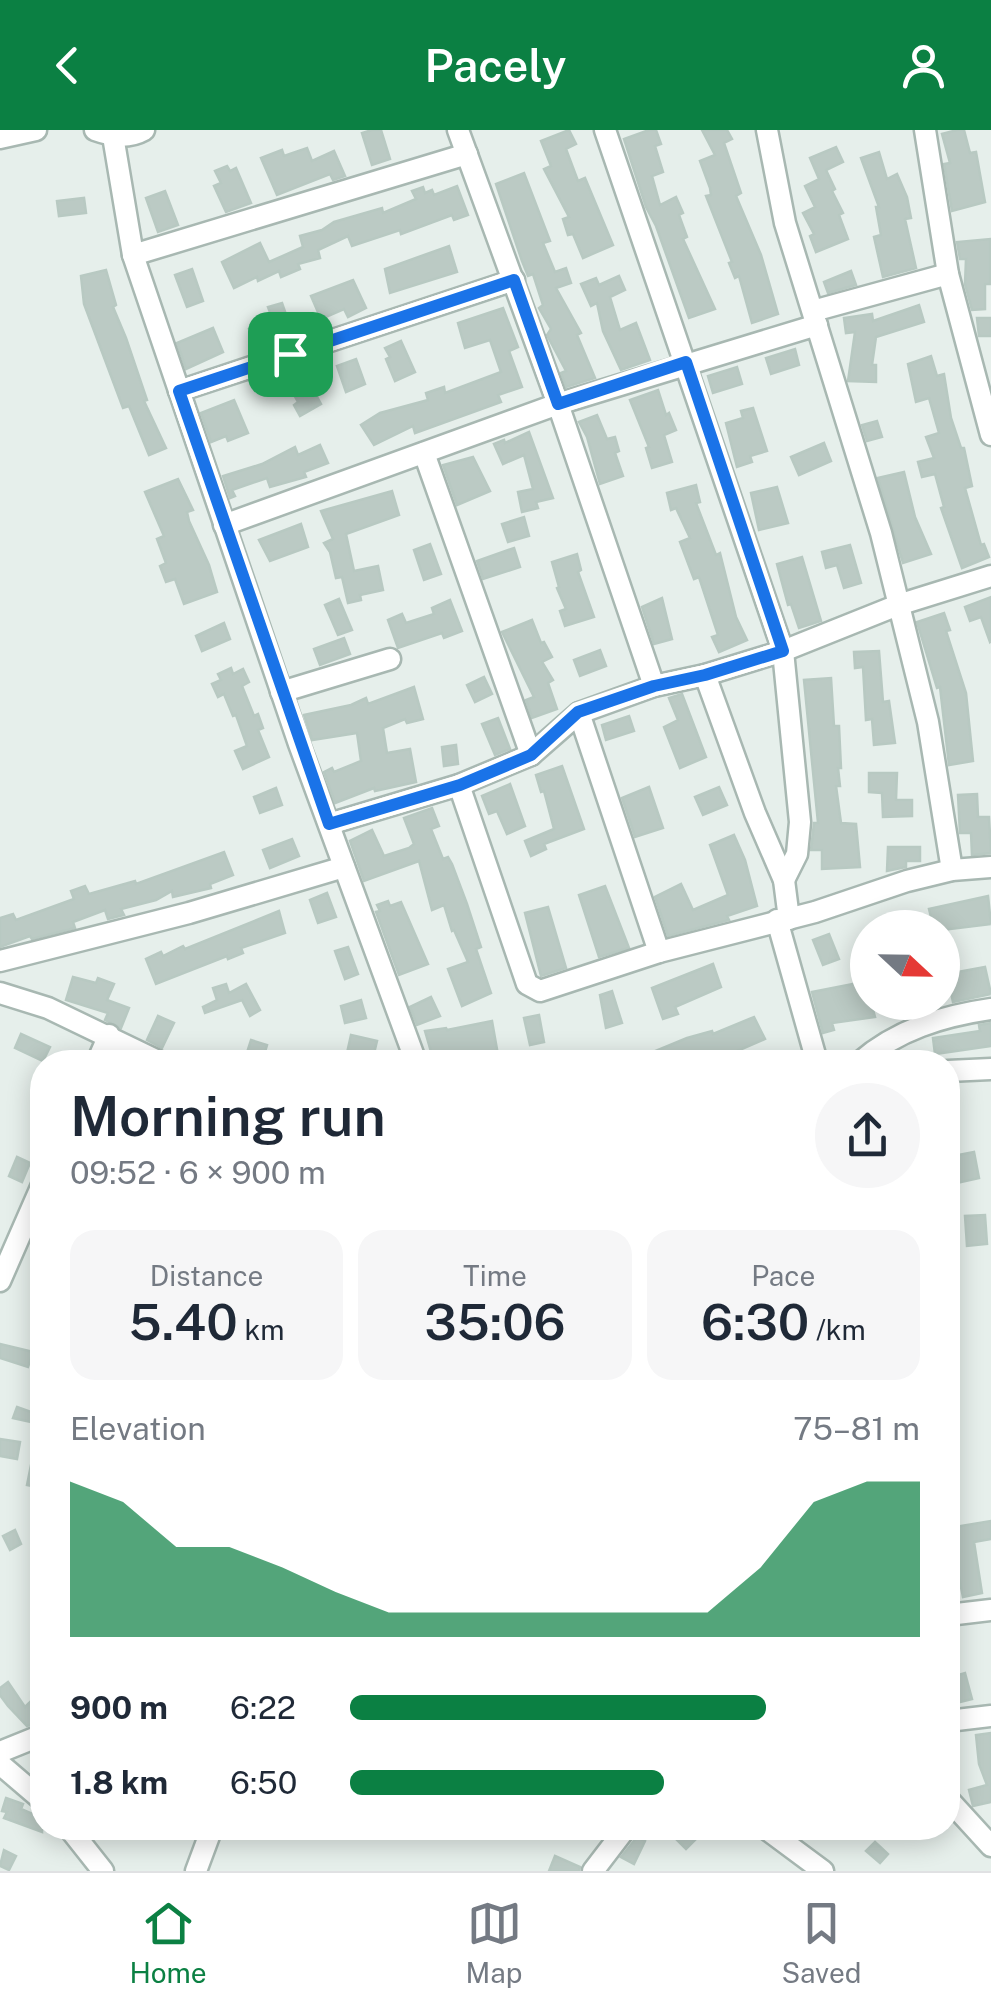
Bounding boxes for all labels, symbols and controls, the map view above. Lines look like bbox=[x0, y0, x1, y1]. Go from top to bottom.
icon: back bbox=[40, 38, 95, 93]
icon: person bbox=[896, 38, 951, 93]
text: Pacely bbox=[425, 39, 566, 92]
pin bbox=[248, 312, 333, 397]
icon: arrive bbox=[263, 327, 318, 382]
north arrow bbox=[850, 910, 960, 1020]
map controls bbox=[850, 910, 960, 1020]
button: share bbox=[815, 1083, 920, 1188]
text: Morning run bbox=[70, 1084, 386, 1148]
text: 09:52 · 6 × 900 m bbox=[70, 1154, 326, 1191]
text: Distance bbox=[150, 1259, 263, 1292]
text: Time bbox=[463, 1259, 527, 1292]
text: Pace bbox=[751, 1259, 815, 1292]
text: 5.40 bbox=[129, 1292, 238, 1351]
text: 35:06 bbox=[424, 1292, 566, 1351]
text: 6:30 bbox=[701, 1292, 809, 1351]
text: km bbox=[238, 1313, 284, 1346]
text: /km bbox=[809, 1313, 866, 1346]
text: Elevation bbox=[70, 1410, 206, 1447]
text: 75–81 m bbox=[793, 1410, 920, 1447]
text: 900 m bbox=[70, 1689, 168, 1726]
text: 6:22 bbox=[230, 1689, 296, 1726]
text: 1.8 km bbox=[70, 1764, 168, 1801]
text: 6:50 bbox=[230, 1764, 297, 1801]
tab: Home bbox=[129, 1896, 207, 1989]
tab: Map bbox=[466, 1896, 522, 1989]
tab: Saved bbox=[781, 1896, 862, 1989]

